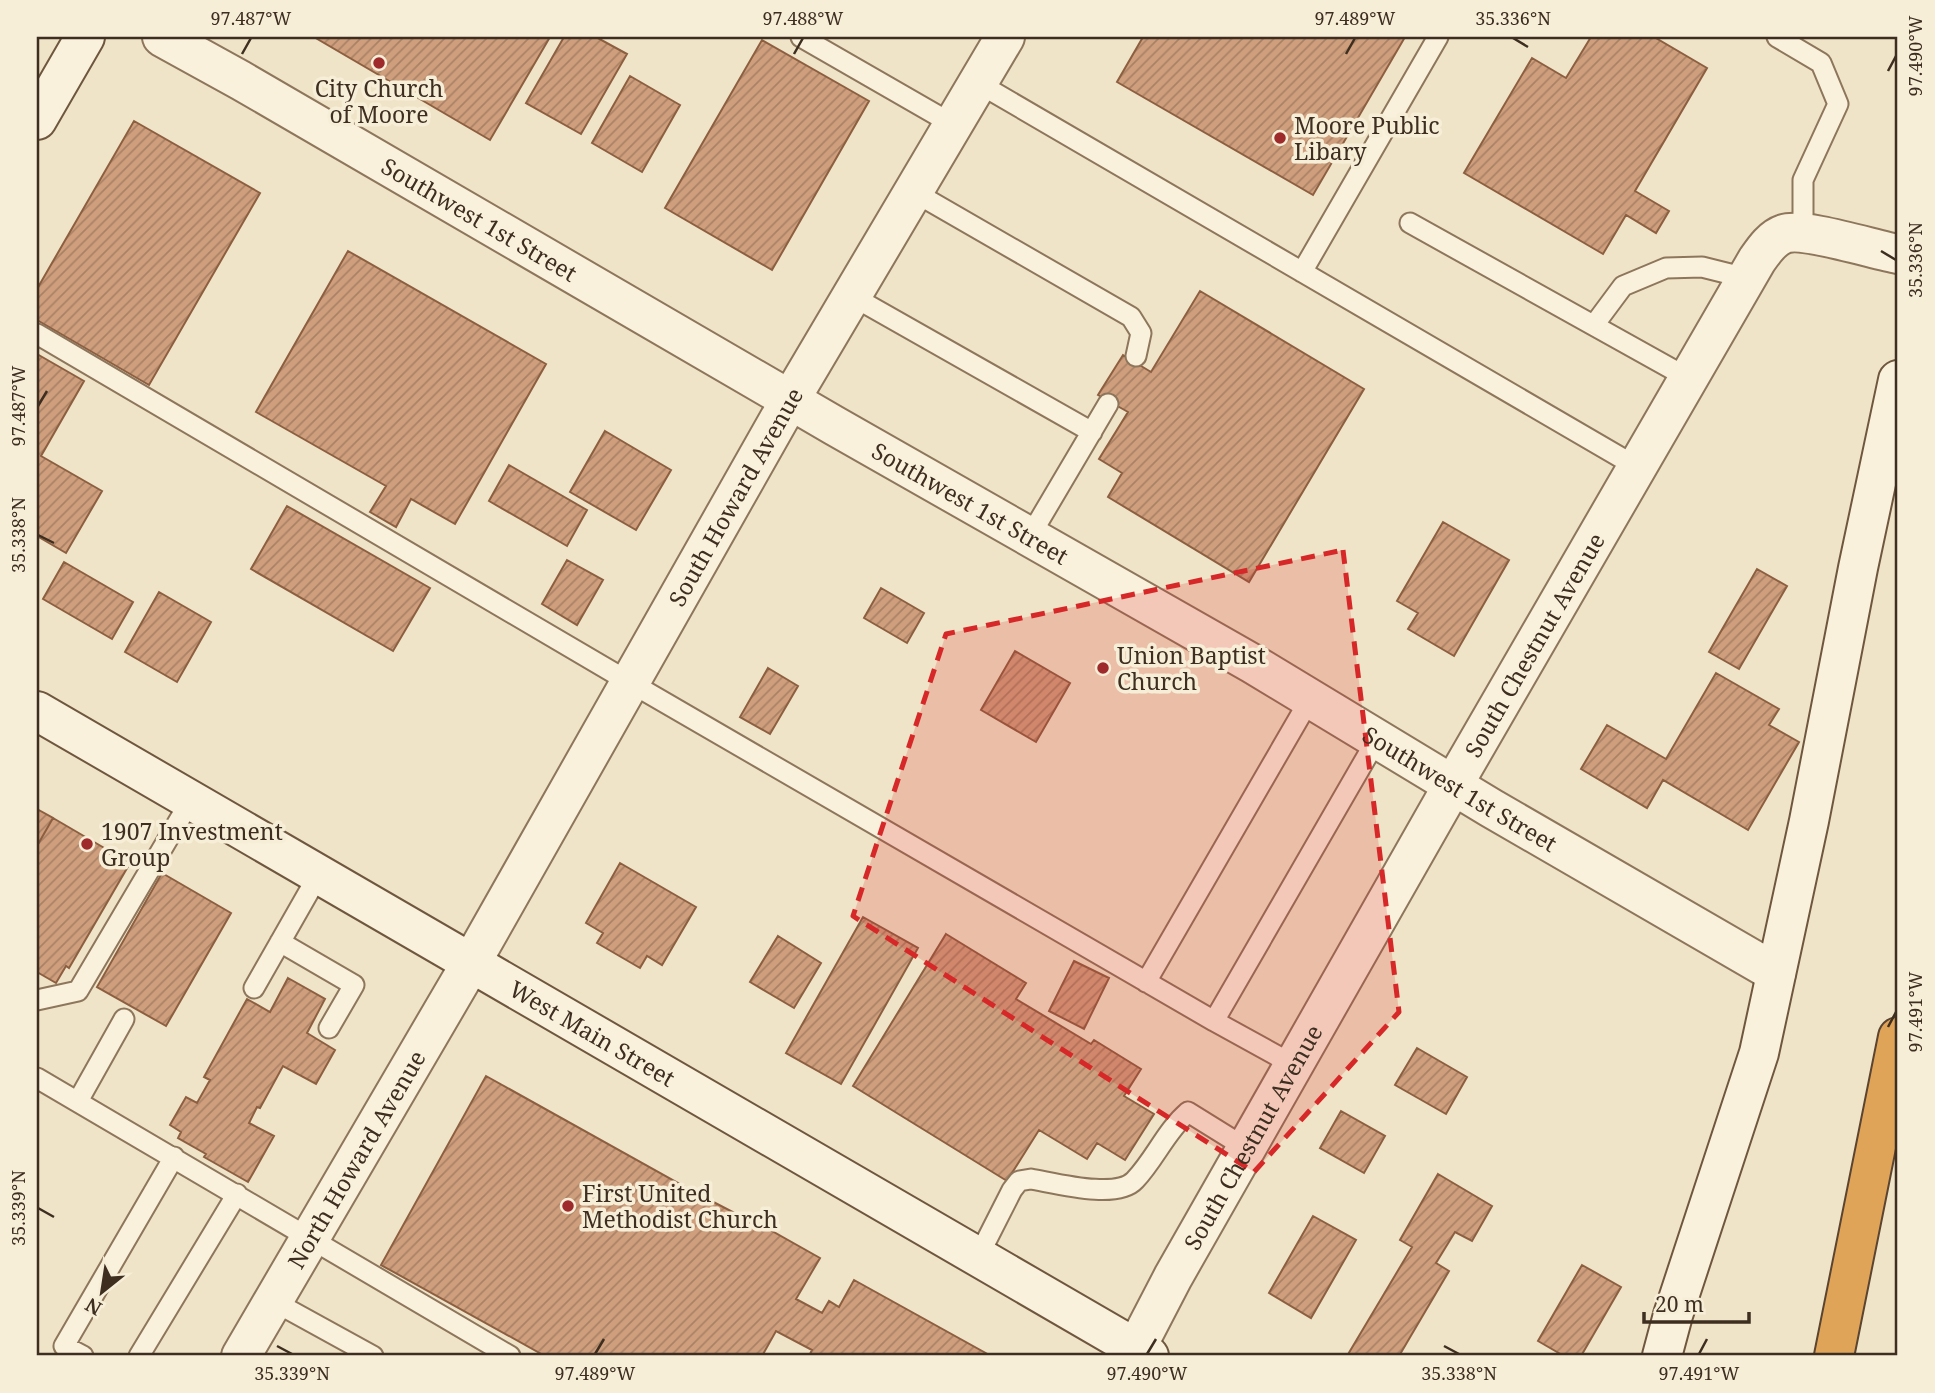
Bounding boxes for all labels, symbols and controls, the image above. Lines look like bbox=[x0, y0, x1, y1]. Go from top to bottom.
text: 97.487°W bbox=[211, 6, 292, 30]
text: 97.488°W bbox=[763, 6, 844, 30]
text: 97.489°W bbox=[1315, 6, 1396, 30]
text: 35.336°N bbox=[1475, 6, 1551, 30]
text: 97.490°W bbox=[1903, 15, 1927, 96]
marker: City Church of Moore bbox=[371, 55, 387, 71]
place label: City Church of Moore bbox=[315, 72, 443, 130]
place label: Moore Public Libary bbox=[1294, 109, 1440, 167]
marker: Moore Public Libary bbox=[1272, 130, 1288, 146]
street label: Southwest 1st Street bbox=[376, 150, 583, 289]
text: 35.336°N bbox=[1903, 222, 1927, 298]
text: 97.487°W bbox=[6, 365, 30, 446]
street label: South Howard Avenue bbox=[661, 381, 810, 612]
street label: Southwest 1st Street bbox=[866, 434, 1074, 572]
text: 35.338°N bbox=[6, 497, 30, 573]
street label: South Chestnut Avenue bbox=[1457, 527, 1612, 763]
place label: Union Baptist Church bbox=[1117, 639, 1266, 697]
marker: Union Baptist Church bbox=[1095, 660, 1111, 676]
street label: Southwest 1st Street bbox=[1357, 718, 1563, 859]
place label: 1907 Investment Group bbox=[101, 815, 283, 873]
marker: 1907 Investment Group bbox=[79, 836, 95, 852]
text: 97.491°W bbox=[1903, 971, 1927, 1052]
street label: West Main Street bbox=[504, 973, 681, 1094]
street label: South Chestnut Avenue bbox=[1176, 1019, 1329, 1256]
street label: North Howard Avenue bbox=[280, 1044, 433, 1274]
text: 35.339°N bbox=[6, 1170, 30, 1246]
place label: First United Methodist Church bbox=[582, 1177, 778, 1235]
marker: First United Methodist Church bbox=[560, 1198, 576, 1214]
north arrow bbox=[66, 1256, 136, 1326]
scale bar bbox=[1644, 1281, 1750, 1325]
text: 20 m bbox=[1655, 1290, 1704, 1318]
text: N bbox=[80, 1292, 106, 1322]
text: 35.339°N bbox=[254, 1361, 330, 1385]
text: 97.489°W bbox=[555, 1361, 636, 1385]
text: 97.490°W bbox=[1107, 1361, 1188, 1385]
text: 35.338°N bbox=[1421, 1361, 1497, 1385]
text: 97.491°W bbox=[1659, 1361, 1740, 1385]

